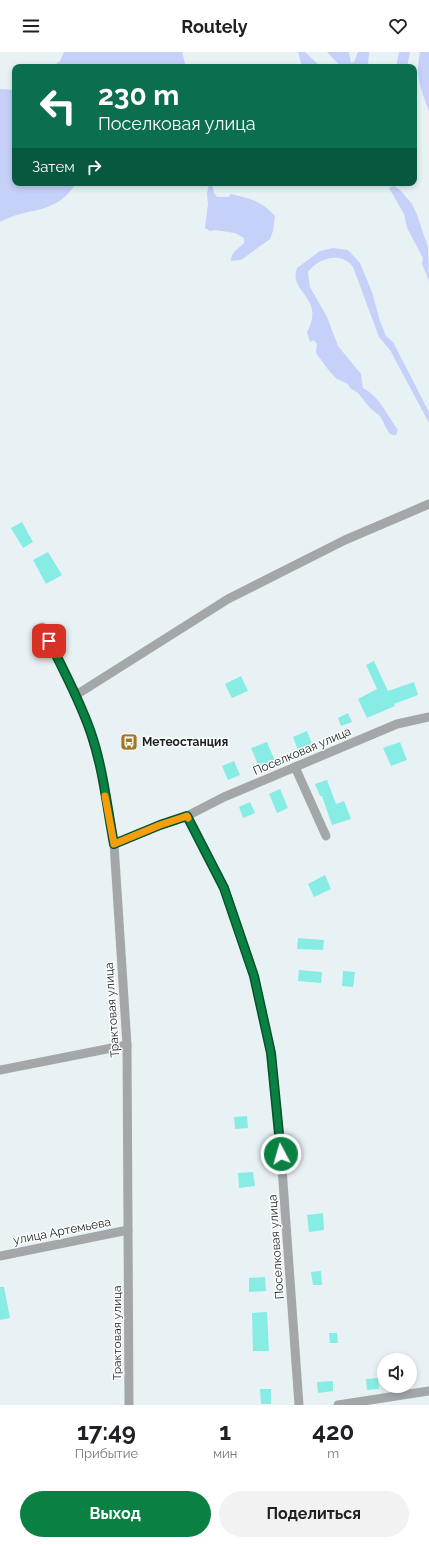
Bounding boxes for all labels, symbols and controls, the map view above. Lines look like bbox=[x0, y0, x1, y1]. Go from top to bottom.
icon: menu bbox=[20, 15, 42, 37]
icon: heart bbox=[387, 15, 409, 37]
text: Routely bbox=[181, 16, 248, 37]
text: 230 m bbox=[98, 79, 179, 112]
icon: left bbox=[32, 80, 84, 132]
text: Поселковая улица bbox=[98, 113, 256, 134]
icon: right bbox=[83, 156, 105, 178]
text: Затем bbox=[32, 158, 75, 176]
pin bbox=[32, 624, 66, 658]
icon: arrive bbox=[38, 630, 60, 652]
street label: Поселковая улица bbox=[251, 724, 353, 778]
bus stop icon: Метеостанция bbox=[119, 732, 139, 752]
place label: Метеостанция bbox=[142, 735, 228, 749]
street label: Трактовая улица bbox=[102, 962, 122, 1058]
position arrow bbox=[260, 1133, 302, 1175]
street label: Поселковая улица bbox=[265, 1194, 287, 1300]
street label: улица Артемьева bbox=[12, 1215, 112, 1247]
street label: Трактовая улица bbox=[110, 1285, 124, 1381]
map controls bbox=[377, 1353, 417, 1393]
button: sound bbox=[377, 1353, 417, 1393]
text: 17:49 bbox=[77, 1417, 136, 1446]
text: 1 bbox=[219, 1417, 231, 1446]
text: 420 bbox=[312, 1417, 354, 1446]
text: Прибытие bbox=[75, 1446, 138, 1461]
text: мин bbox=[213, 1446, 237, 1461]
text: m bbox=[327, 1446, 339, 1461]
button: Выход bbox=[20, 1491, 211, 1537]
button: Поделиться bbox=[219, 1491, 409, 1537]

